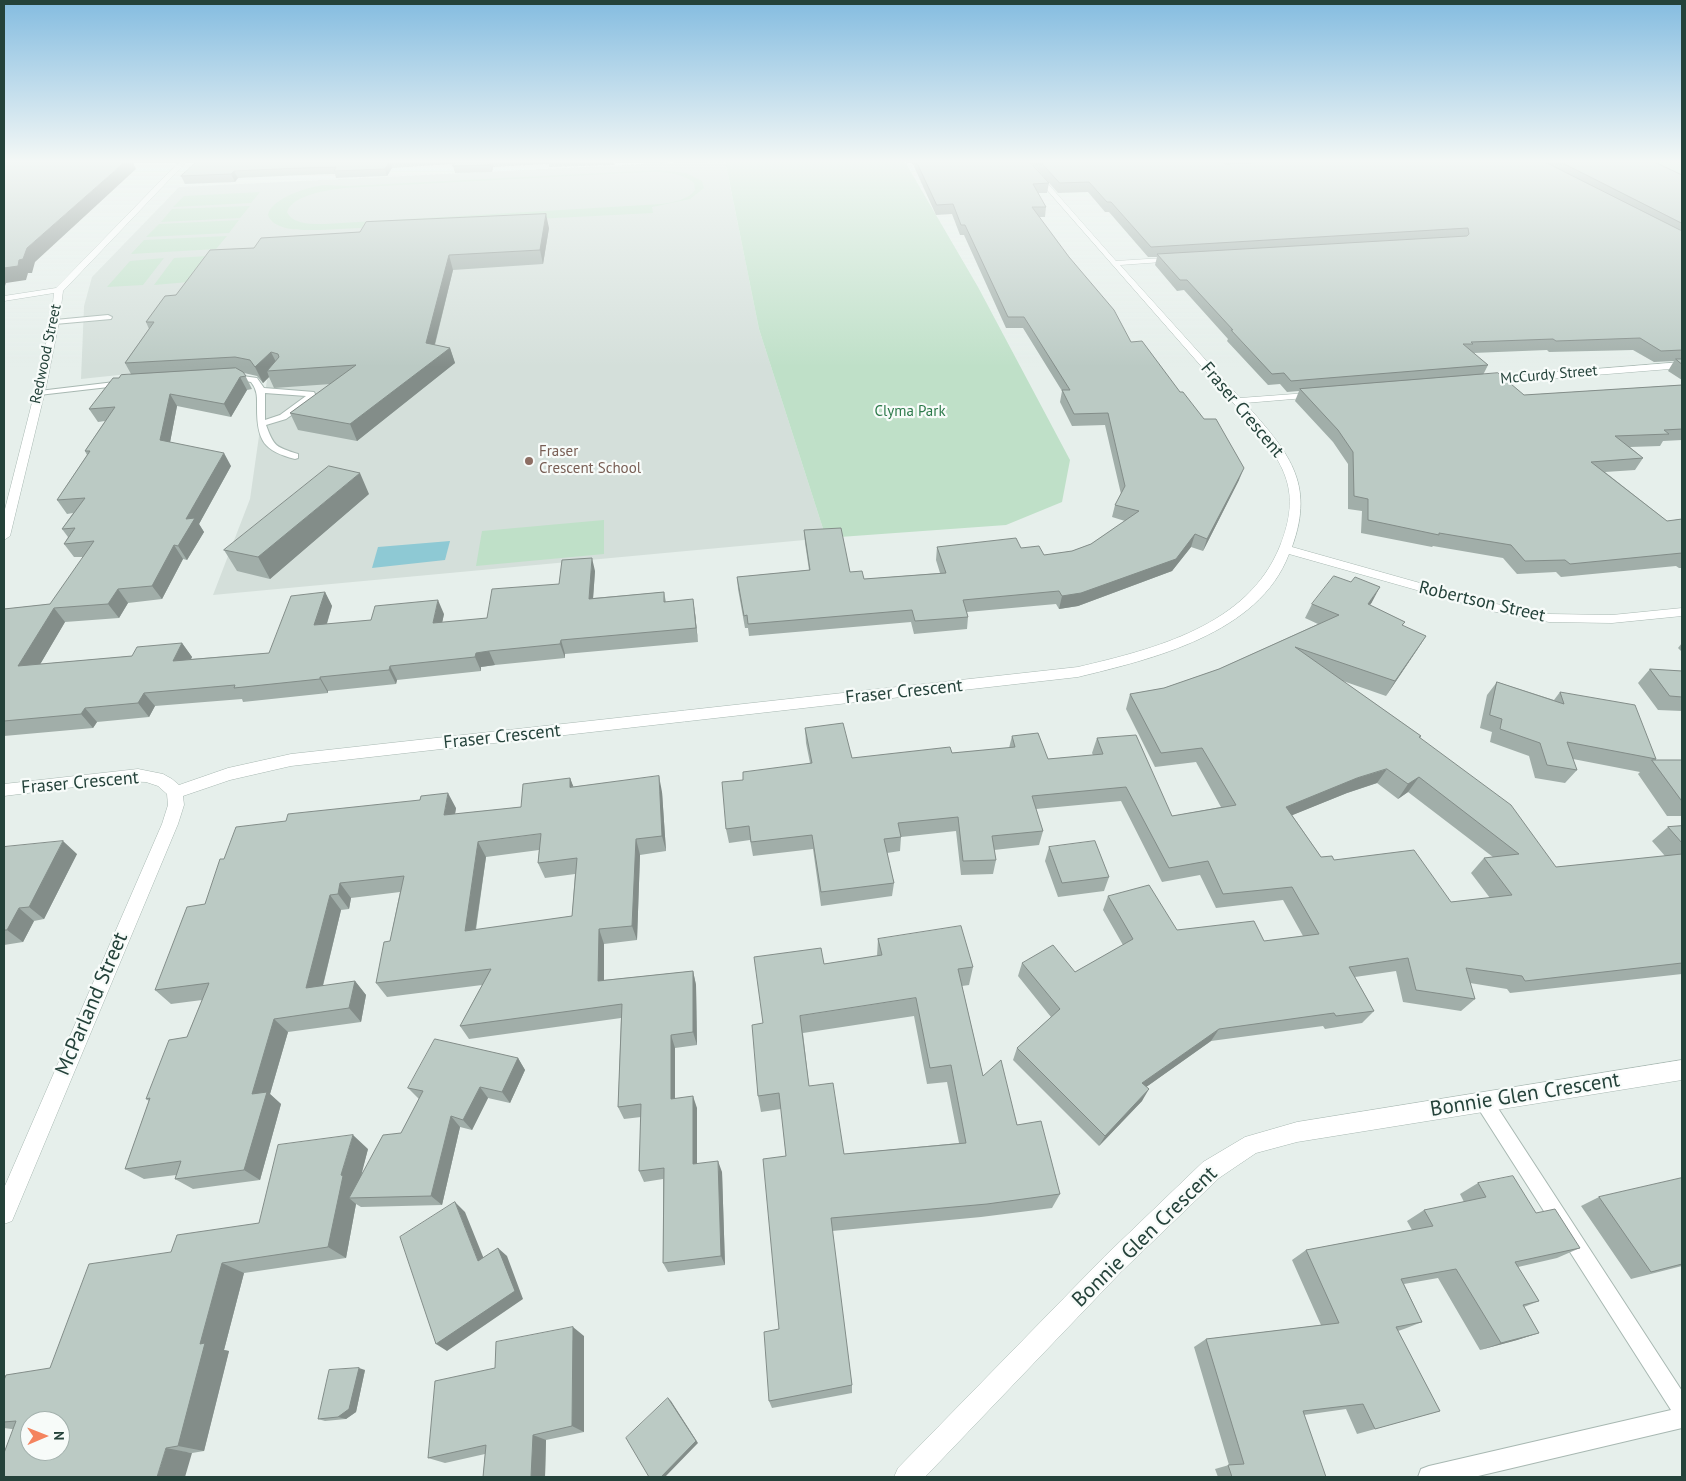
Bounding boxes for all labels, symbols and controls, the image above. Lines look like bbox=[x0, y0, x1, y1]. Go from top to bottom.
street label: Redwood Street bbox=[27, 303, 65, 405]
street label: Fraser Crescent bbox=[1196, 358, 1288, 462]
street label: McCurdy Street bbox=[1500, 362, 1598, 388]
park label: Clyma Park bbox=[874, 403, 946, 421]
place label: Fraser Crescent School bbox=[539, 443, 641, 478]
marker: Fraser Crescent School bbox=[523, 455, 535, 467]
street label: Robertson Street bbox=[1417, 577, 1547, 627]
street label: Fraser Crescent bbox=[844, 675, 964, 709]
street label: Fraser Crescent bbox=[442, 720, 562, 754]
street label: Fraser Crescent bbox=[20, 767, 140, 799]
street label: McParland Street bbox=[50, 929, 134, 1079]
street label: Bonnie Glen Crescent bbox=[1428, 1068, 1622, 1122]
street label: Bonnie Glen Crescent bbox=[1067, 1161, 1223, 1313]
north arrow bbox=[20, 1411, 70, 1461]
text: N bbox=[50, 1431, 68, 1441]

